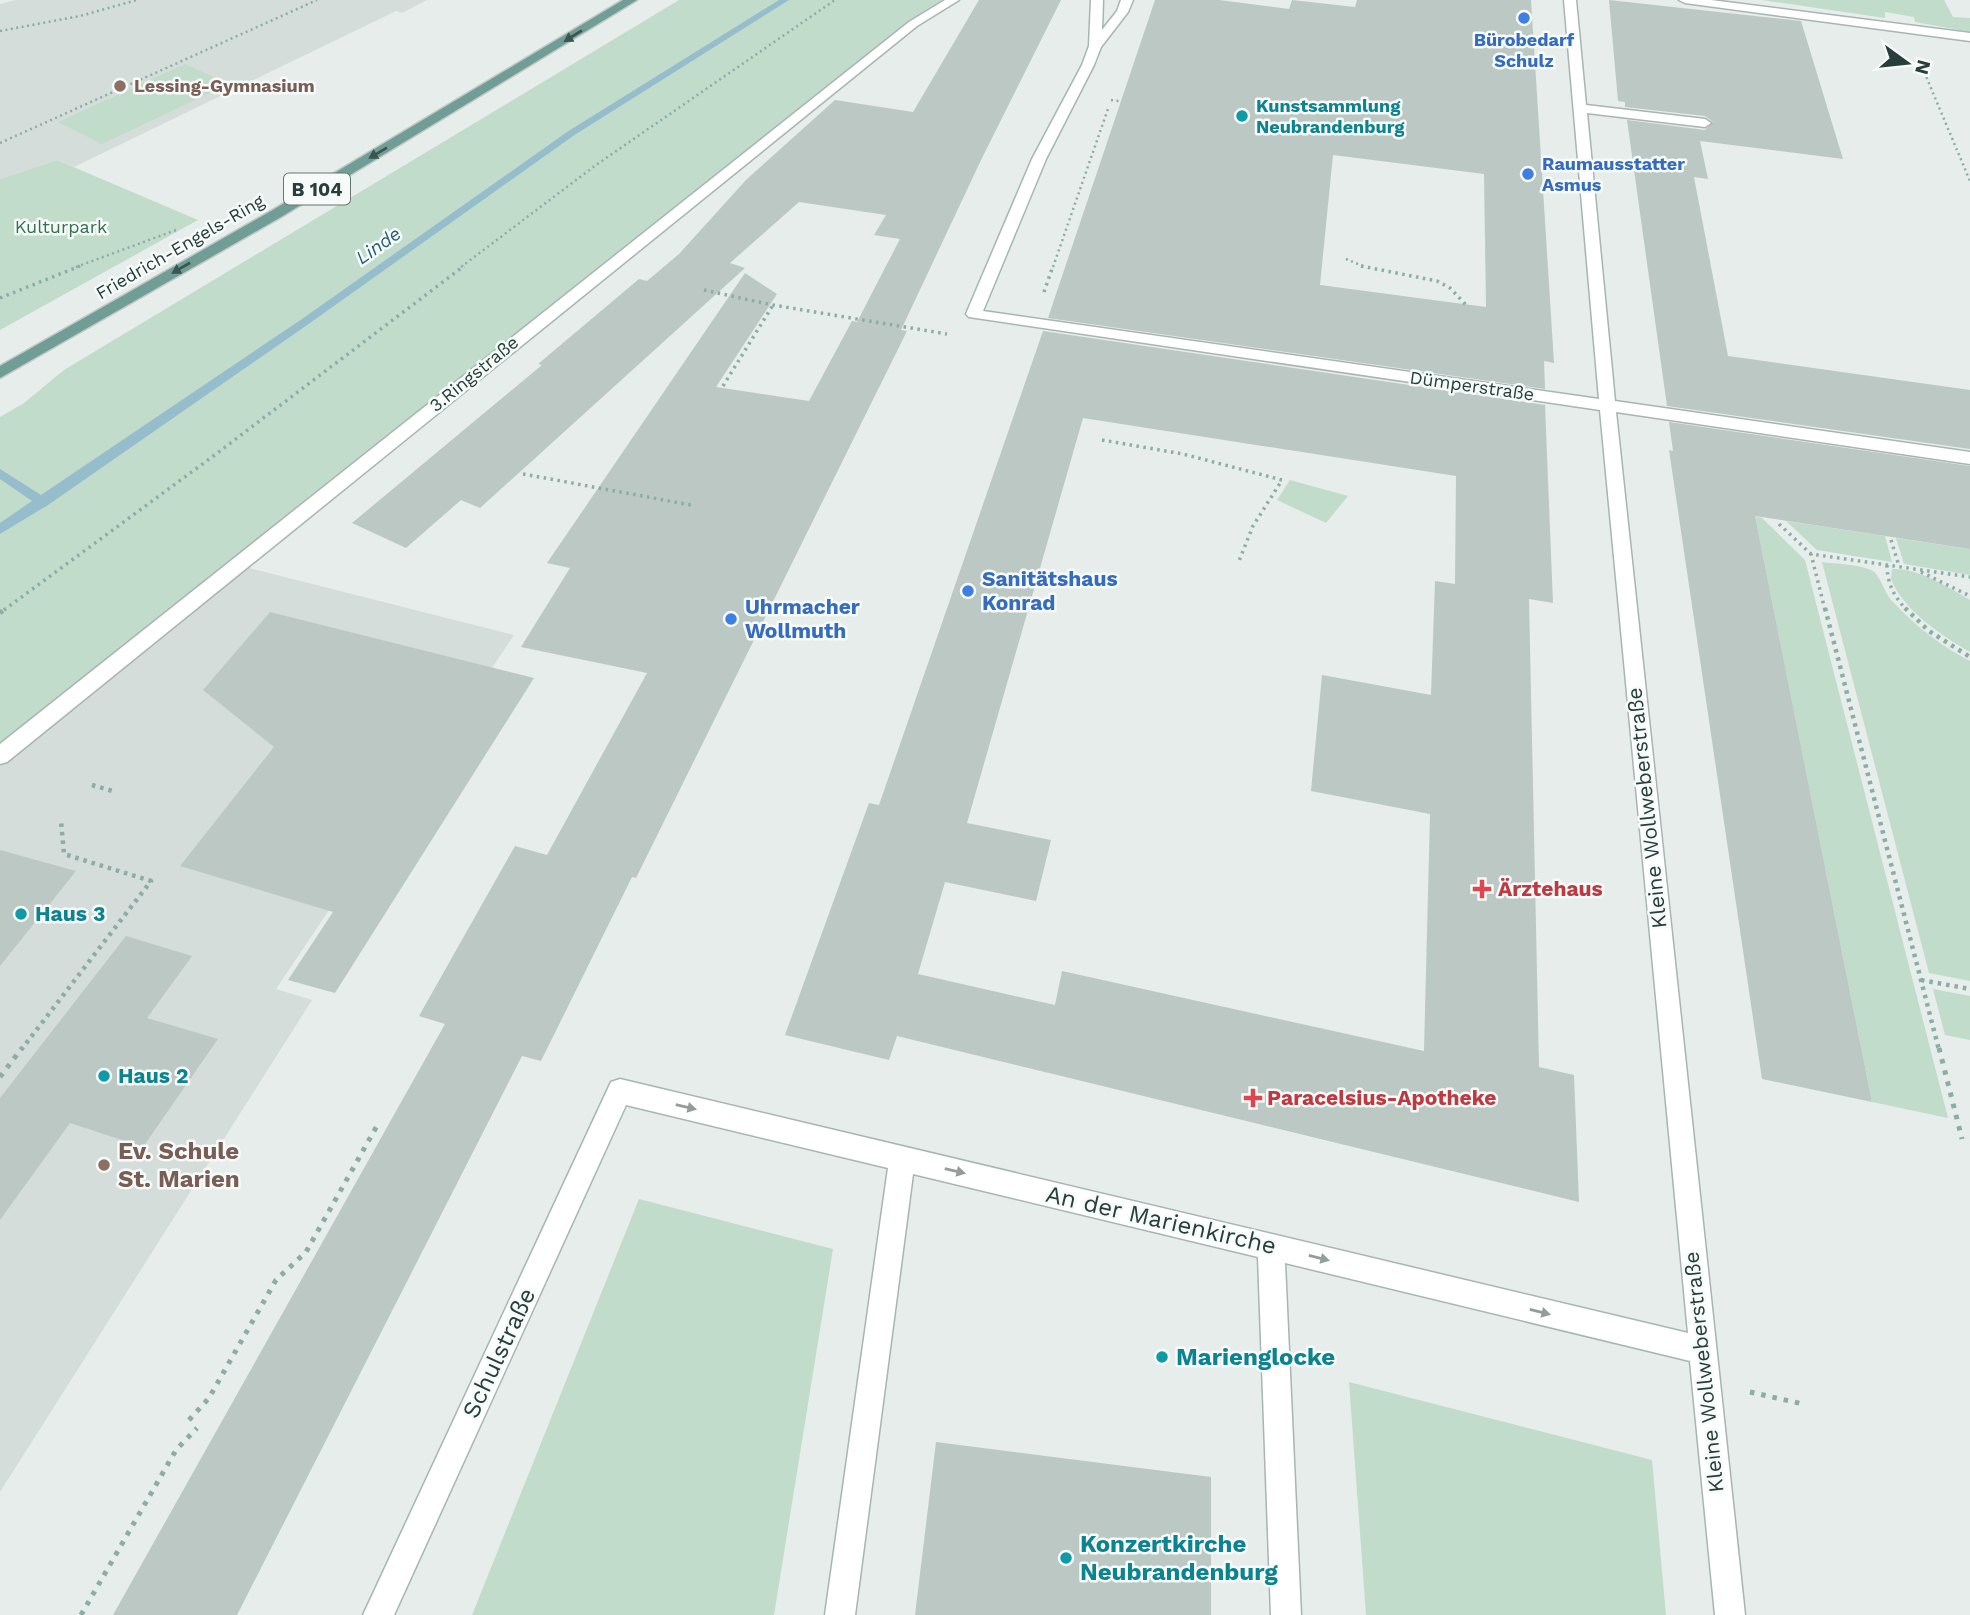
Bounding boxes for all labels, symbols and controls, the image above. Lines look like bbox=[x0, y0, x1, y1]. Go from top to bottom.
marker: Bürobedarf Schulz bbox=[1516, 10, 1532, 26]
north arrow bbox=[1872, 28, 1942, 98]
place label: Bürobedarf Schulz bbox=[1474, 29, 1575, 71]
one-way arrow bbox=[563, 30, 582, 43]
text: N bbox=[1910, 57, 1936, 77]
place label: Lessing-Gymnasium bbox=[134, 75, 315, 96]
marker: Lessing-Gymnasium bbox=[112, 78, 128, 94]
place label: Kunstsammlung Neubrandenburg bbox=[1256, 95, 1405, 137]
marker: Kunstsammlung Neubrandenburg bbox=[1234, 108, 1250, 124]
one-way arrow bbox=[368, 147, 387, 160]
place label: Raumausstatter Asmus bbox=[1542, 153, 1685, 195]
marker: Raumausstatter Asmus bbox=[1520, 166, 1536, 182]
road number: B 104 bbox=[284, 174, 350, 204]
street label: Friedrich-Engels-Ring bbox=[92, 190, 268, 303]
park label: Kulturpark bbox=[15, 216, 107, 237]
water label: Linde bbox=[351, 222, 405, 269]
one-way arrow bbox=[172, 262, 191, 274]
street label: 3.Ringstraße bbox=[425, 331, 522, 416]
street label: Dümperstraße bbox=[1408, 366, 1536, 405]
place label: Sanitätshaus Konrad bbox=[982, 566, 1118, 615]
marker: Sanitätshaus Konrad bbox=[960, 583, 976, 599]
place label: Uhrmacher Wollmuth bbox=[745, 594, 860, 643]
marker: Uhrmacher Wollmuth bbox=[723, 611, 739, 627]
street label: Kleine Wollweberstraße bbox=[1621, 686, 1672, 930]
place label: Ärztehaus bbox=[1498, 876, 1603, 901]
marker: Ärztehaus bbox=[1472, 879, 1492, 899]
place label: Haus 3 bbox=[35, 901, 105, 926]
marker: Haus 3 bbox=[13, 906, 29, 922]
place label: Haus 2 bbox=[118, 1063, 188, 1088]
marker: Haus 2 bbox=[96, 1068, 112, 1084]
place label: Paracelsius-Apotheke bbox=[1267, 1085, 1496, 1110]
marker: Paracelsius-Apotheke bbox=[1245, 1090, 1261, 1106]
one-way arrow bbox=[675, 1102, 697, 1113]
place label: Ev. Schule St. Marien bbox=[118, 1137, 240, 1193]
marker: Ev. Schule St. Marien bbox=[96, 1157, 112, 1173]
one-way arrow bbox=[944, 1166, 966, 1177]
street label: An der Marienkirche bbox=[1043, 1180, 1279, 1260]
street label: Kleine Wollweberstraße bbox=[1678, 1250, 1729, 1494]
one-way arrow bbox=[1308, 1253, 1330, 1264]
street label: Schulstraße bbox=[457, 1284, 541, 1422]
one-way arrow bbox=[1529, 1306, 1551, 1317]
place label: Marienglocke bbox=[1176, 1343, 1335, 1371]
marker: Marienglocke bbox=[1154, 1349, 1170, 1365]
place label: Konzertkirche Neubrandenburg bbox=[1080, 1530, 1278, 1586]
marker: Konzertkirche Neubrandenburg bbox=[1058, 1550, 1074, 1566]

